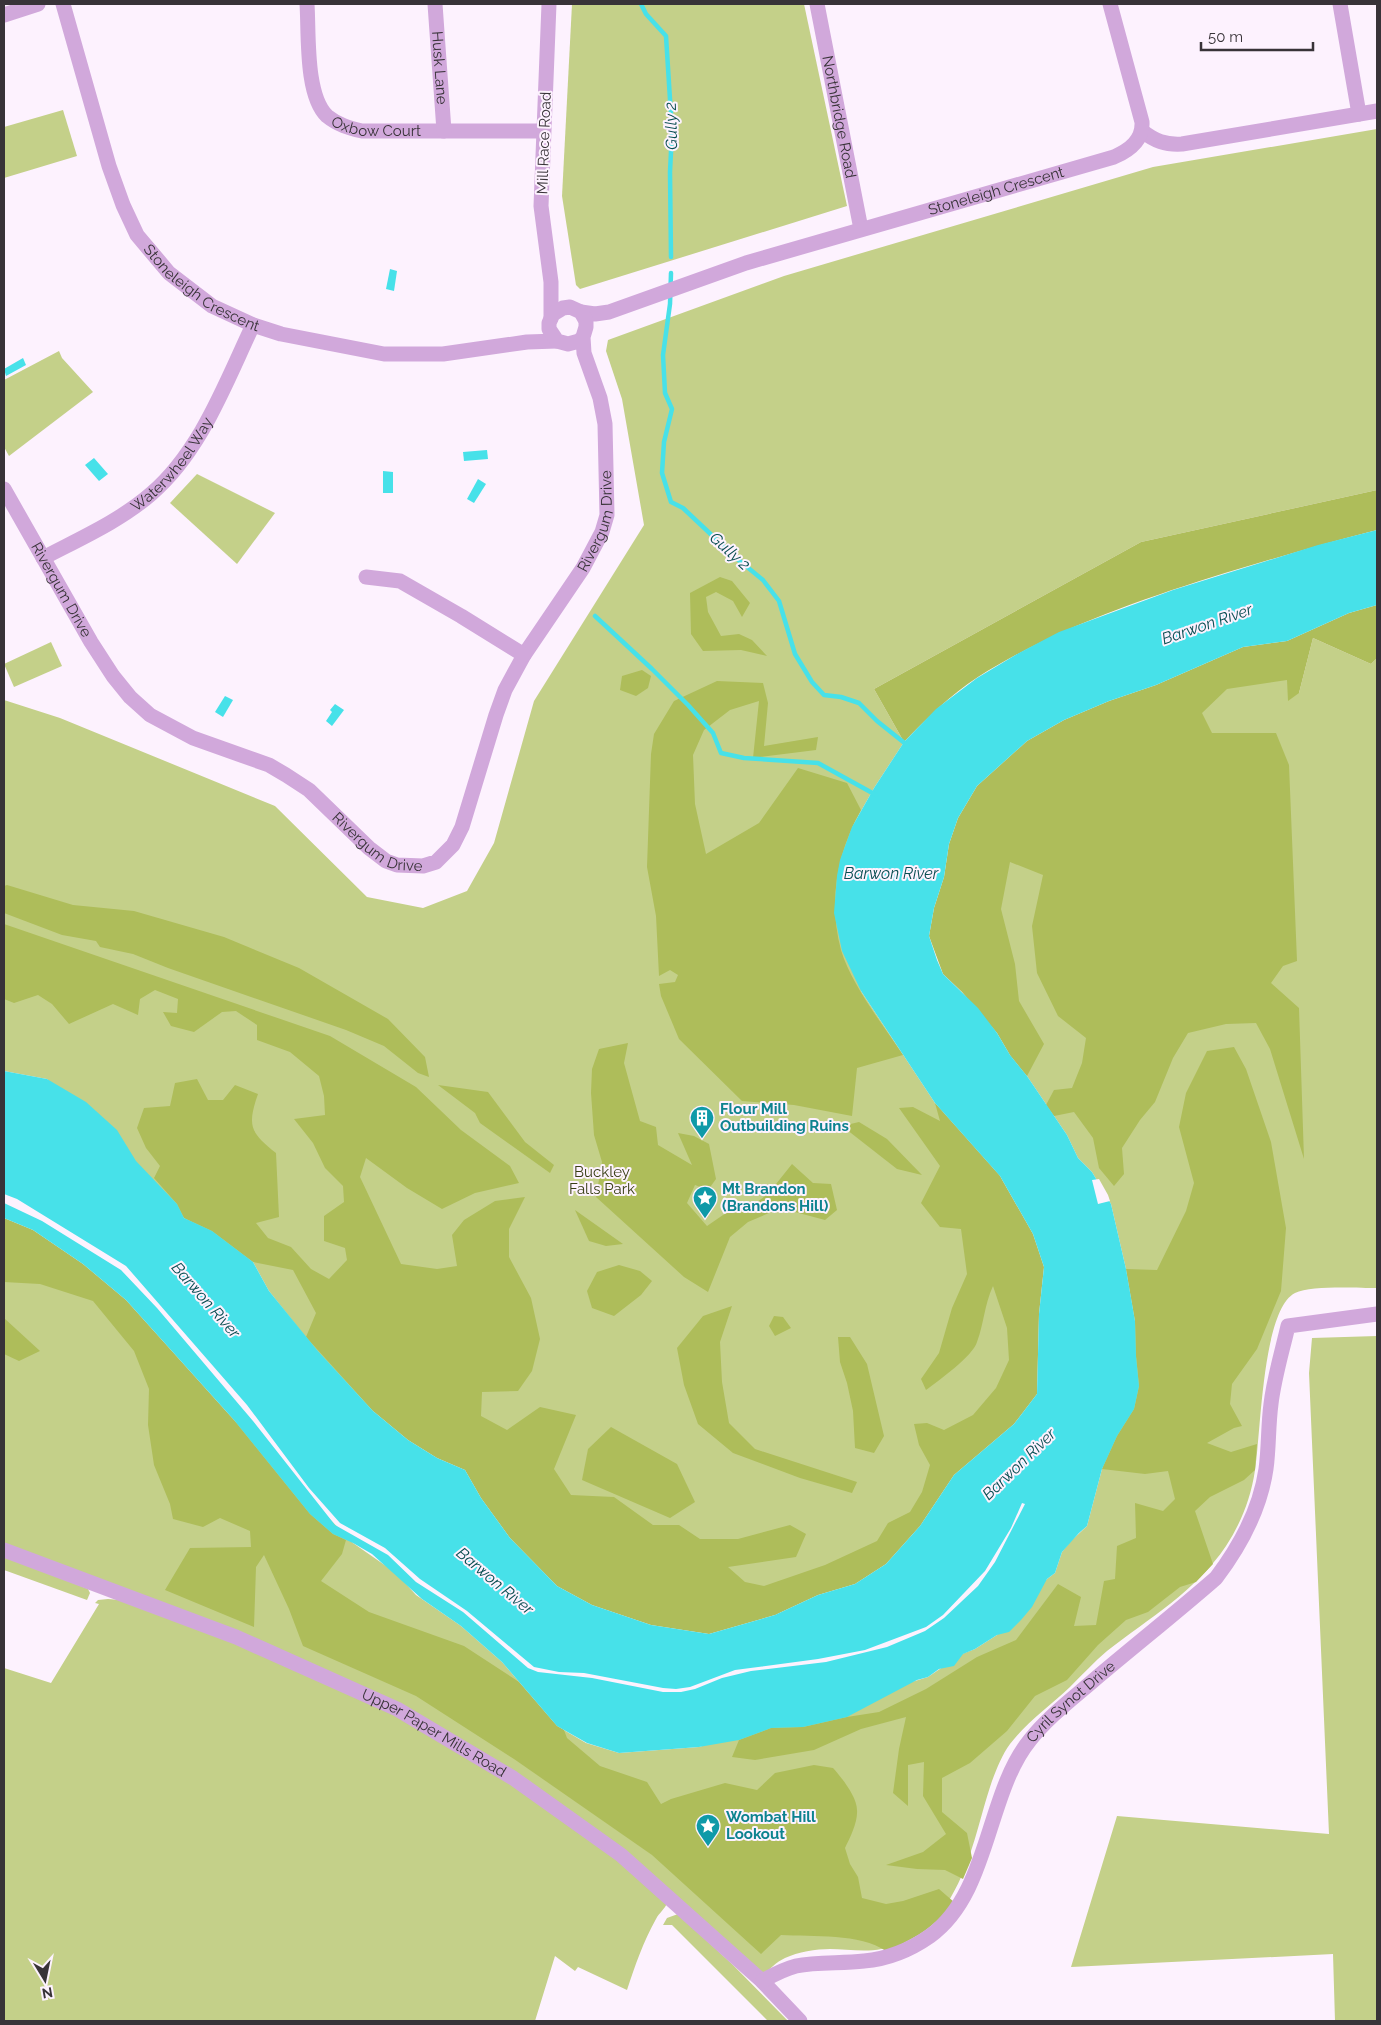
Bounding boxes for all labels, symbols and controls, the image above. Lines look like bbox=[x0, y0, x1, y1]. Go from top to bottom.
scale bar bbox=[1201, 20, 1314, 52]
text: 50 m bbox=[1208, 28, 1243, 46]
street label: Husk Lane bbox=[428, 31, 451, 105]
street label: Northbridge Road bbox=[818, 54, 860, 180]
street label: Mill Race Road bbox=[533, 91, 555, 195]
water label: Gully 2 bbox=[661, 102, 681, 150]
street label: Oxbow Court bbox=[328, 112, 421, 140]
street label: Stoneleigh Crescent bbox=[926, 163, 1066, 219]
street label: Stoneleigh Crescent bbox=[140, 241, 262, 335]
street label: Waterwheel Way bbox=[127, 414, 216, 515]
street label: Rivergum Drive bbox=[574, 470, 617, 575]
water label: Gully 2 bbox=[706, 528, 754, 574]
street label: Rivergum Drive bbox=[27, 539, 96, 641]
water label: Barwon River bbox=[1159, 599, 1255, 648]
street label: Rivergum Drive bbox=[329, 808, 423, 875]
water label: Barwon River bbox=[844, 864, 939, 883]
place label: Flour Mill Outbuilding Ruins bbox=[720, 1100, 849, 1135]
building icon: Flour Mill Outbuilding Ruins bbox=[689, 1105, 715, 1139]
park label: Buckley Falls Park bbox=[569, 1163, 635, 1198]
place label: Mt Brandon (Brandons Hill) bbox=[722, 1180, 829, 1215]
place icon: Mt Brandon (Brandons Hill) bbox=[692, 1185, 718, 1219]
water label: Barwon River bbox=[168, 1258, 244, 1342]
water label: Barwon River bbox=[978, 1424, 1060, 1504]
water label: Barwon River bbox=[453, 1543, 538, 1619]
street label: Cyril Synot Drive bbox=[1023, 1657, 1119, 1746]
street label: Upper Paper Mills Road bbox=[359, 1685, 509, 1781]
place label: Wombat Hill Lookout bbox=[726, 1808, 816, 1843]
place icon: Wombat Hill Lookout bbox=[695, 1813, 721, 1847]
north arrow bbox=[20, 1955, 70, 2005]
text: N bbox=[41, 1984, 54, 2002]

